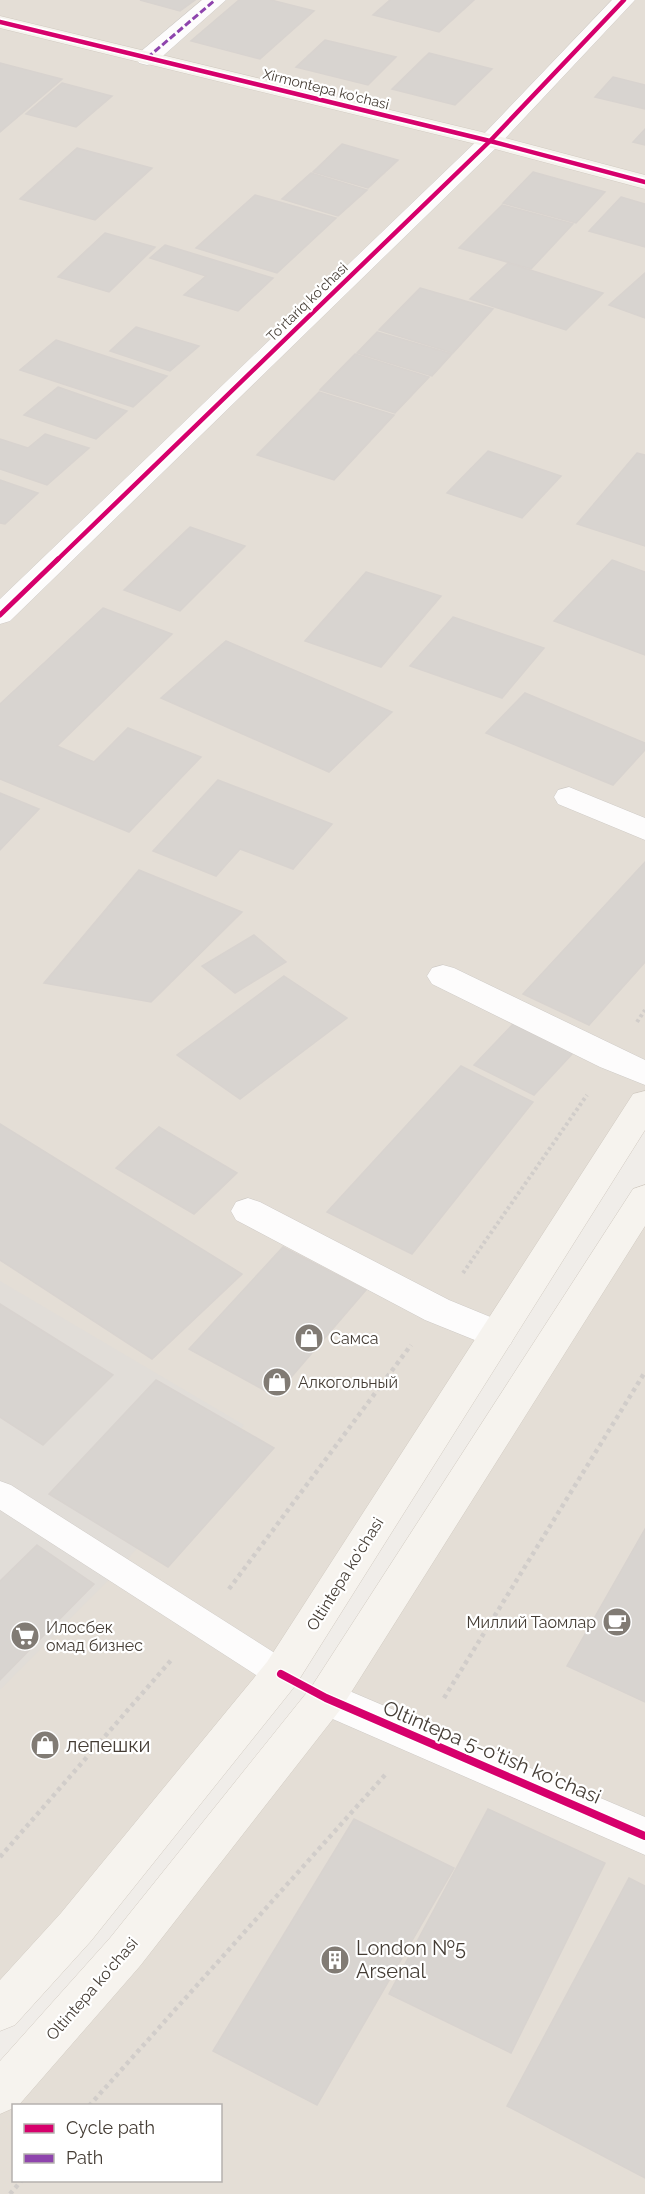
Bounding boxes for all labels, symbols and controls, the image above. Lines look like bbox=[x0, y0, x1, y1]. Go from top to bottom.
street label: Xirmontepa ko'chasi bbox=[261, 66, 391, 112]
street label: To'rtariq ko'chasi bbox=[263, 259, 351, 345]
shop icon: Самса bbox=[293, 1322, 325, 1354]
place label: Самса bbox=[330, 1329, 378, 1348]
shop icon: Алкогольный bbox=[261, 1366, 293, 1398]
place label: Алкогольный bbox=[298, 1373, 398, 1392]
street label: Oltintepa ko'chasi bbox=[303, 1514, 387, 1634]
cafe icon: Миллий Таомлар bbox=[601, 1606, 633, 1638]
place label: Миллий Таомлар bbox=[466, 1613, 596, 1632]
place label: Илосбек омад бизнес bbox=[46, 1618, 143, 1655]
supermarket icon: Илосбек омад бизнес bbox=[9, 1620, 41, 1652]
street label: Oltintepa 5-o'tish ko'chasi bbox=[379, 1695, 605, 1809]
shop icon: лепешки bbox=[29, 1729, 61, 1761]
place label: лепешки bbox=[66, 1733, 150, 1757]
street label: Oltintepa ko'chasi bbox=[42, 1934, 142, 2044]
place label: London №5 Arsenal bbox=[356, 1936, 466, 1983]
building icon: London №5 Arsenal bbox=[319, 1944, 351, 1976]
legend bbox=[12, 2104, 222, 2182]
text: Cycle path bbox=[66, 2117, 155, 2138]
text: Path bbox=[66, 2147, 103, 2168]

